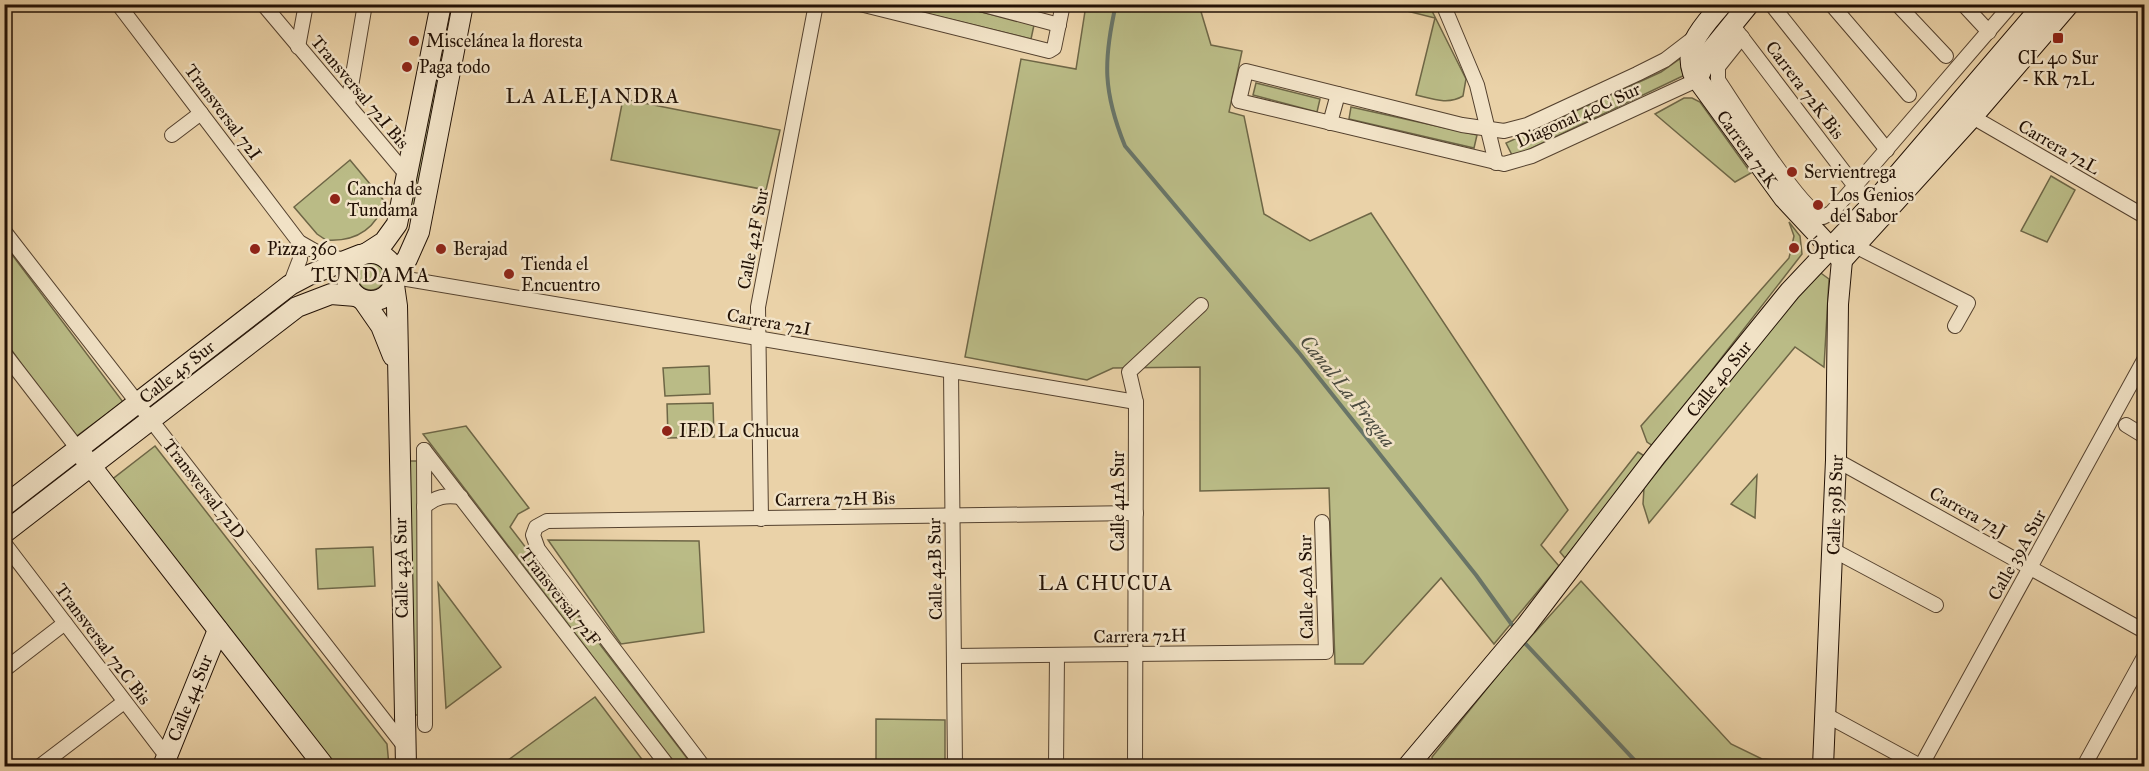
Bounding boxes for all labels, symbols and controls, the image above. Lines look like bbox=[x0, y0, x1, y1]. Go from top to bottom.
place label: Miscelánea la floresta bbox=[426, 30, 583, 52]
street label: Transversal 72I Bis bbox=[306, 31, 414, 153]
marker: CL 40 Sur - KR 72L bbox=[2051, 31, 2065, 45]
marker: Miscelánea la floresta bbox=[407, 34, 421, 48]
street label: Carrera 72K Bis bbox=[1761, 36, 1849, 144]
place label: CL 40 Sur - KR 72L bbox=[2018, 47, 2099, 90]
place label: Paga todo bbox=[419, 56, 490, 79]
street label: Transversal 72I bbox=[180, 60, 266, 165]
marker: Paga todo bbox=[400, 60, 414, 74]
street label: Diagonal 40C Sur bbox=[1512, 78, 1644, 153]
district label: LA ALEJANDRA bbox=[505, 84, 681, 109]
street label: Carrera 72K bbox=[1712, 106, 1783, 193]
street label: Carrera 72L bbox=[2014, 115, 2104, 180]
place label: Servientrega bbox=[1804, 161, 1896, 184]
marker: Servientrega bbox=[1785, 165, 1799, 179]
place label: Cancha de Tundama bbox=[347, 178, 422, 221]
place label: Los Genios del Sabor bbox=[1830, 184, 1914, 227]
street label: Calle 42F Sur bbox=[732, 187, 774, 291]
marker: Cancha de Tundama bbox=[328, 192, 342, 206]
marker: Los Genios del Sabor bbox=[1811, 198, 1825, 212]
place label: Óptica bbox=[1806, 235, 1856, 259]
place label: Pizza 360 bbox=[267, 238, 337, 260]
place label: Berajad bbox=[453, 238, 508, 260]
marker: Óptica bbox=[1787, 241, 1801, 255]
marker: Pizza 360 bbox=[248, 242, 262, 256]
marker: Berajad bbox=[434, 242, 448, 256]
place label: Tienda el Encuentro bbox=[521, 253, 600, 296]
district label: TUNDAMA bbox=[311, 263, 431, 287]
marker: Tienda el Encuentro bbox=[502, 267, 516, 281]
street label: Carrera 72I bbox=[725, 304, 813, 340]
water label: Canal La Fragua bbox=[1295, 330, 1401, 452]
street label: Calle 45 Sur bbox=[135, 336, 219, 408]
street label: Calle 40 Sur bbox=[1682, 336, 1757, 422]
place label: IED La Chucua bbox=[679, 420, 799, 442]
marker: IED La Chucua bbox=[660, 424, 674, 438]
street label: Transversal 72D bbox=[158, 435, 250, 543]
street label: Calle 41A Sur bbox=[1107, 450, 1129, 551]
street label: Calle 39B Sur bbox=[1822, 454, 1848, 555]
street label: Carrera 72J bbox=[1925, 482, 2011, 543]
street label: Carrera 72H Bis bbox=[775, 487, 895, 511]
street label: Calle 39A Sur bbox=[1983, 506, 2051, 604]
street label: Calle 43A Sur bbox=[389, 517, 413, 619]
street label: Calle 42B Sur bbox=[923, 517, 947, 620]
street label: Calle 40A Sur bbox=[1294, 535, 1318, 639]
street label: Transversal 72F bbox=[515, 544, 605, 651]
district label: LA CHUCUA bbox=[1038, 571, 1174, 595]
street label: Transversal 72C Bis bbox=[50, 579, 156, 709]
street label: Carrera 72H bbox=[1093, 624, 1187, 648]
street label: Calle 44 Sur bbox=[163, 651, 217, 745]

